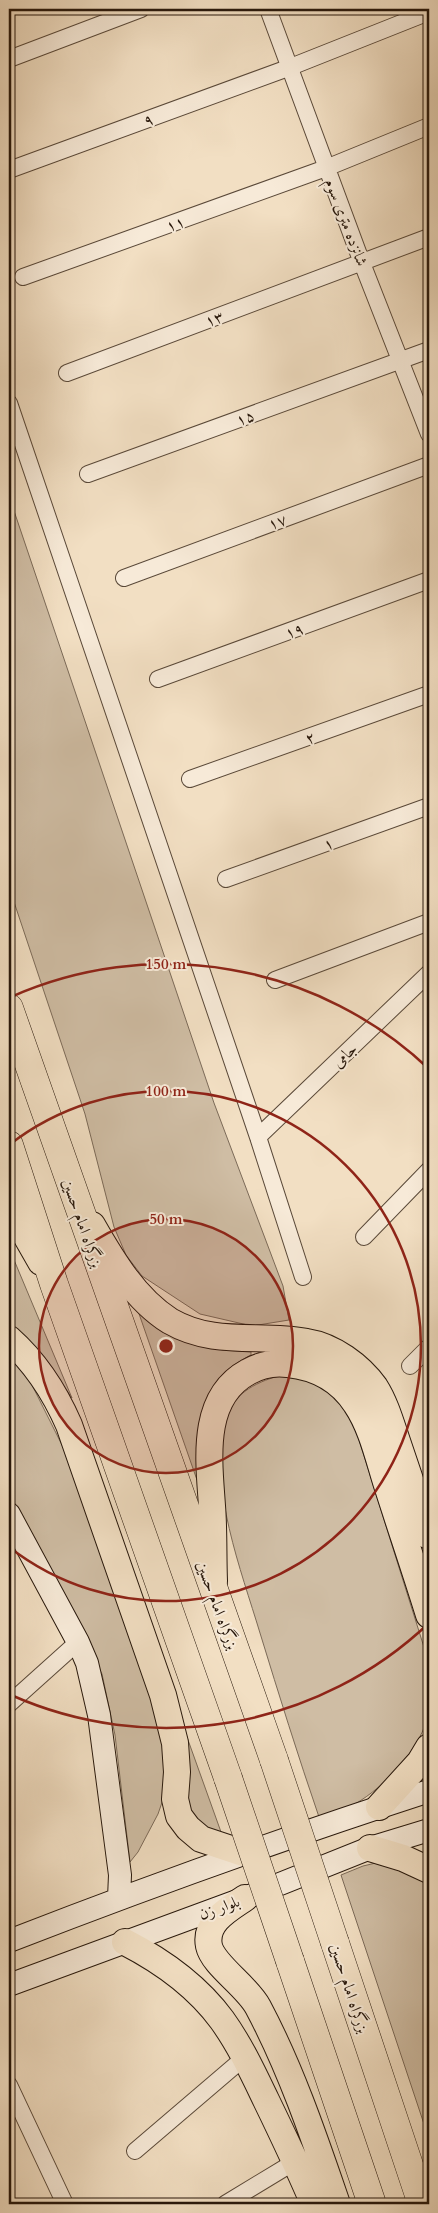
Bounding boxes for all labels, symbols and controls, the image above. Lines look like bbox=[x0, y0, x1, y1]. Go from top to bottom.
street label: ۹ bbox=[140, 108, 157, 132]
street label: شانزده متری سوم bbox=[316, 175, 373, 270]
street label: ۱۱ bbox=[163, 210, 188, 237]
street label: ۱۳ bbox=[202, 305, 227, 332]
street label: ۱۵ bbox=[233, 404, 258, 431]
street label: ۱۷ bbox=[265, 508, 290, 535]
street label: ۱۹ bbox=[282, 617, 307, 644]
street label: ۲ bbox=[302, 726, 318, 750]
street label: ۱ bbox=[320, 832, 337, 856]
text: 150 m bbox=[146, 954, 187, 974]
street label: جامی bbox=[327, 1038, 362, 1073]
text: 100 m bbox=[146, 1081, 187, 1101]
street label: بزرگراه امام حسین bbox=[54, 1176, 108, 1272]
text: 50 m bbox=[149, 1209, 183, 1229]
centre of rings bbox=[157, 1337, 175, 1355]
street label: بزرگراه امام حسین bbox=[188, 1558, 243, 1654]
street label: بلوار زن bbox=[196, 1890, 243, 1925]
street label: بزرگراه امام حسین bbox=[321, 1941, 374, 2037]

